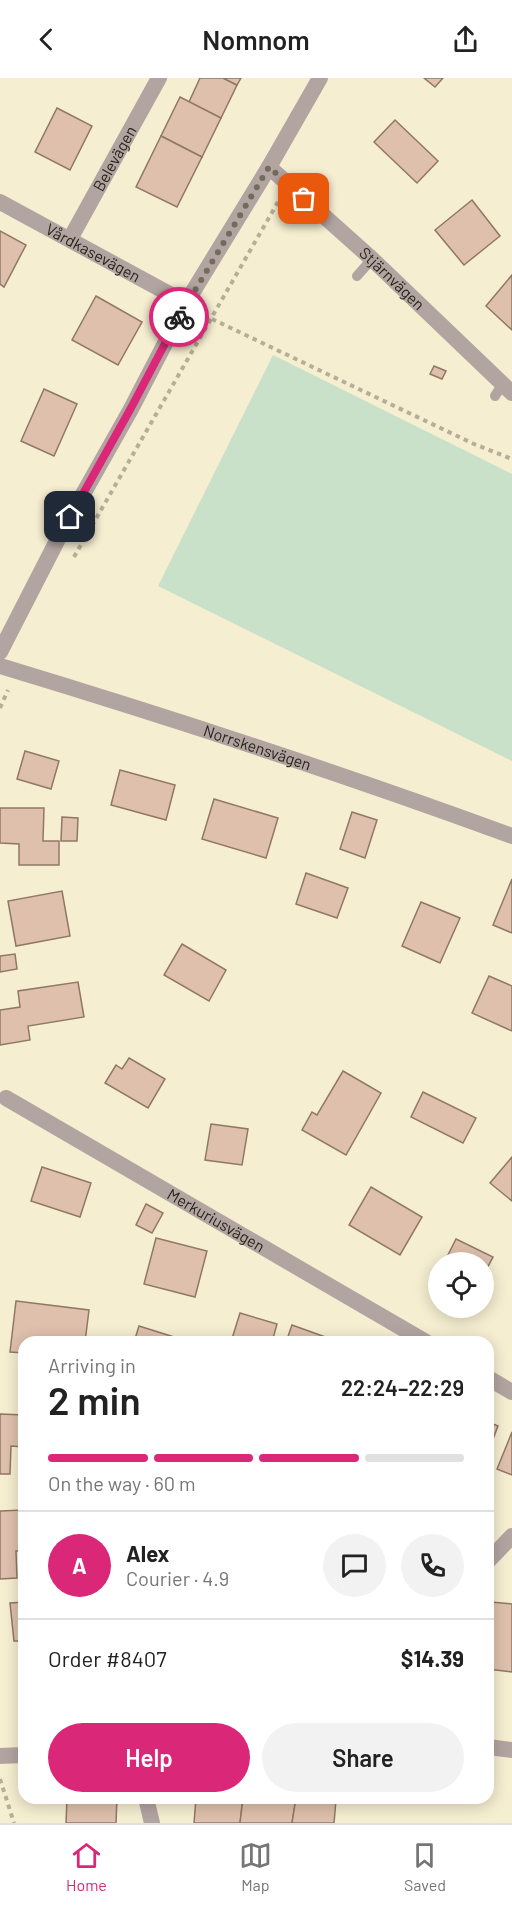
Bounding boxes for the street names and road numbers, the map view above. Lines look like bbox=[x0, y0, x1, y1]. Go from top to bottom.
street label: Belevägen bbox=[88, 122, 140, 194]
street label: Vårdkasevägen bbox=[43, 219, 144, 285]
street label: Stjärnvägen bbox=[356, 243, 429, 313]
street label: Norrskensvägen bbox=[201, 720, 314, 774]
street label: Merkuriusvägen bbox=[164, 1184, 268, 1255]

